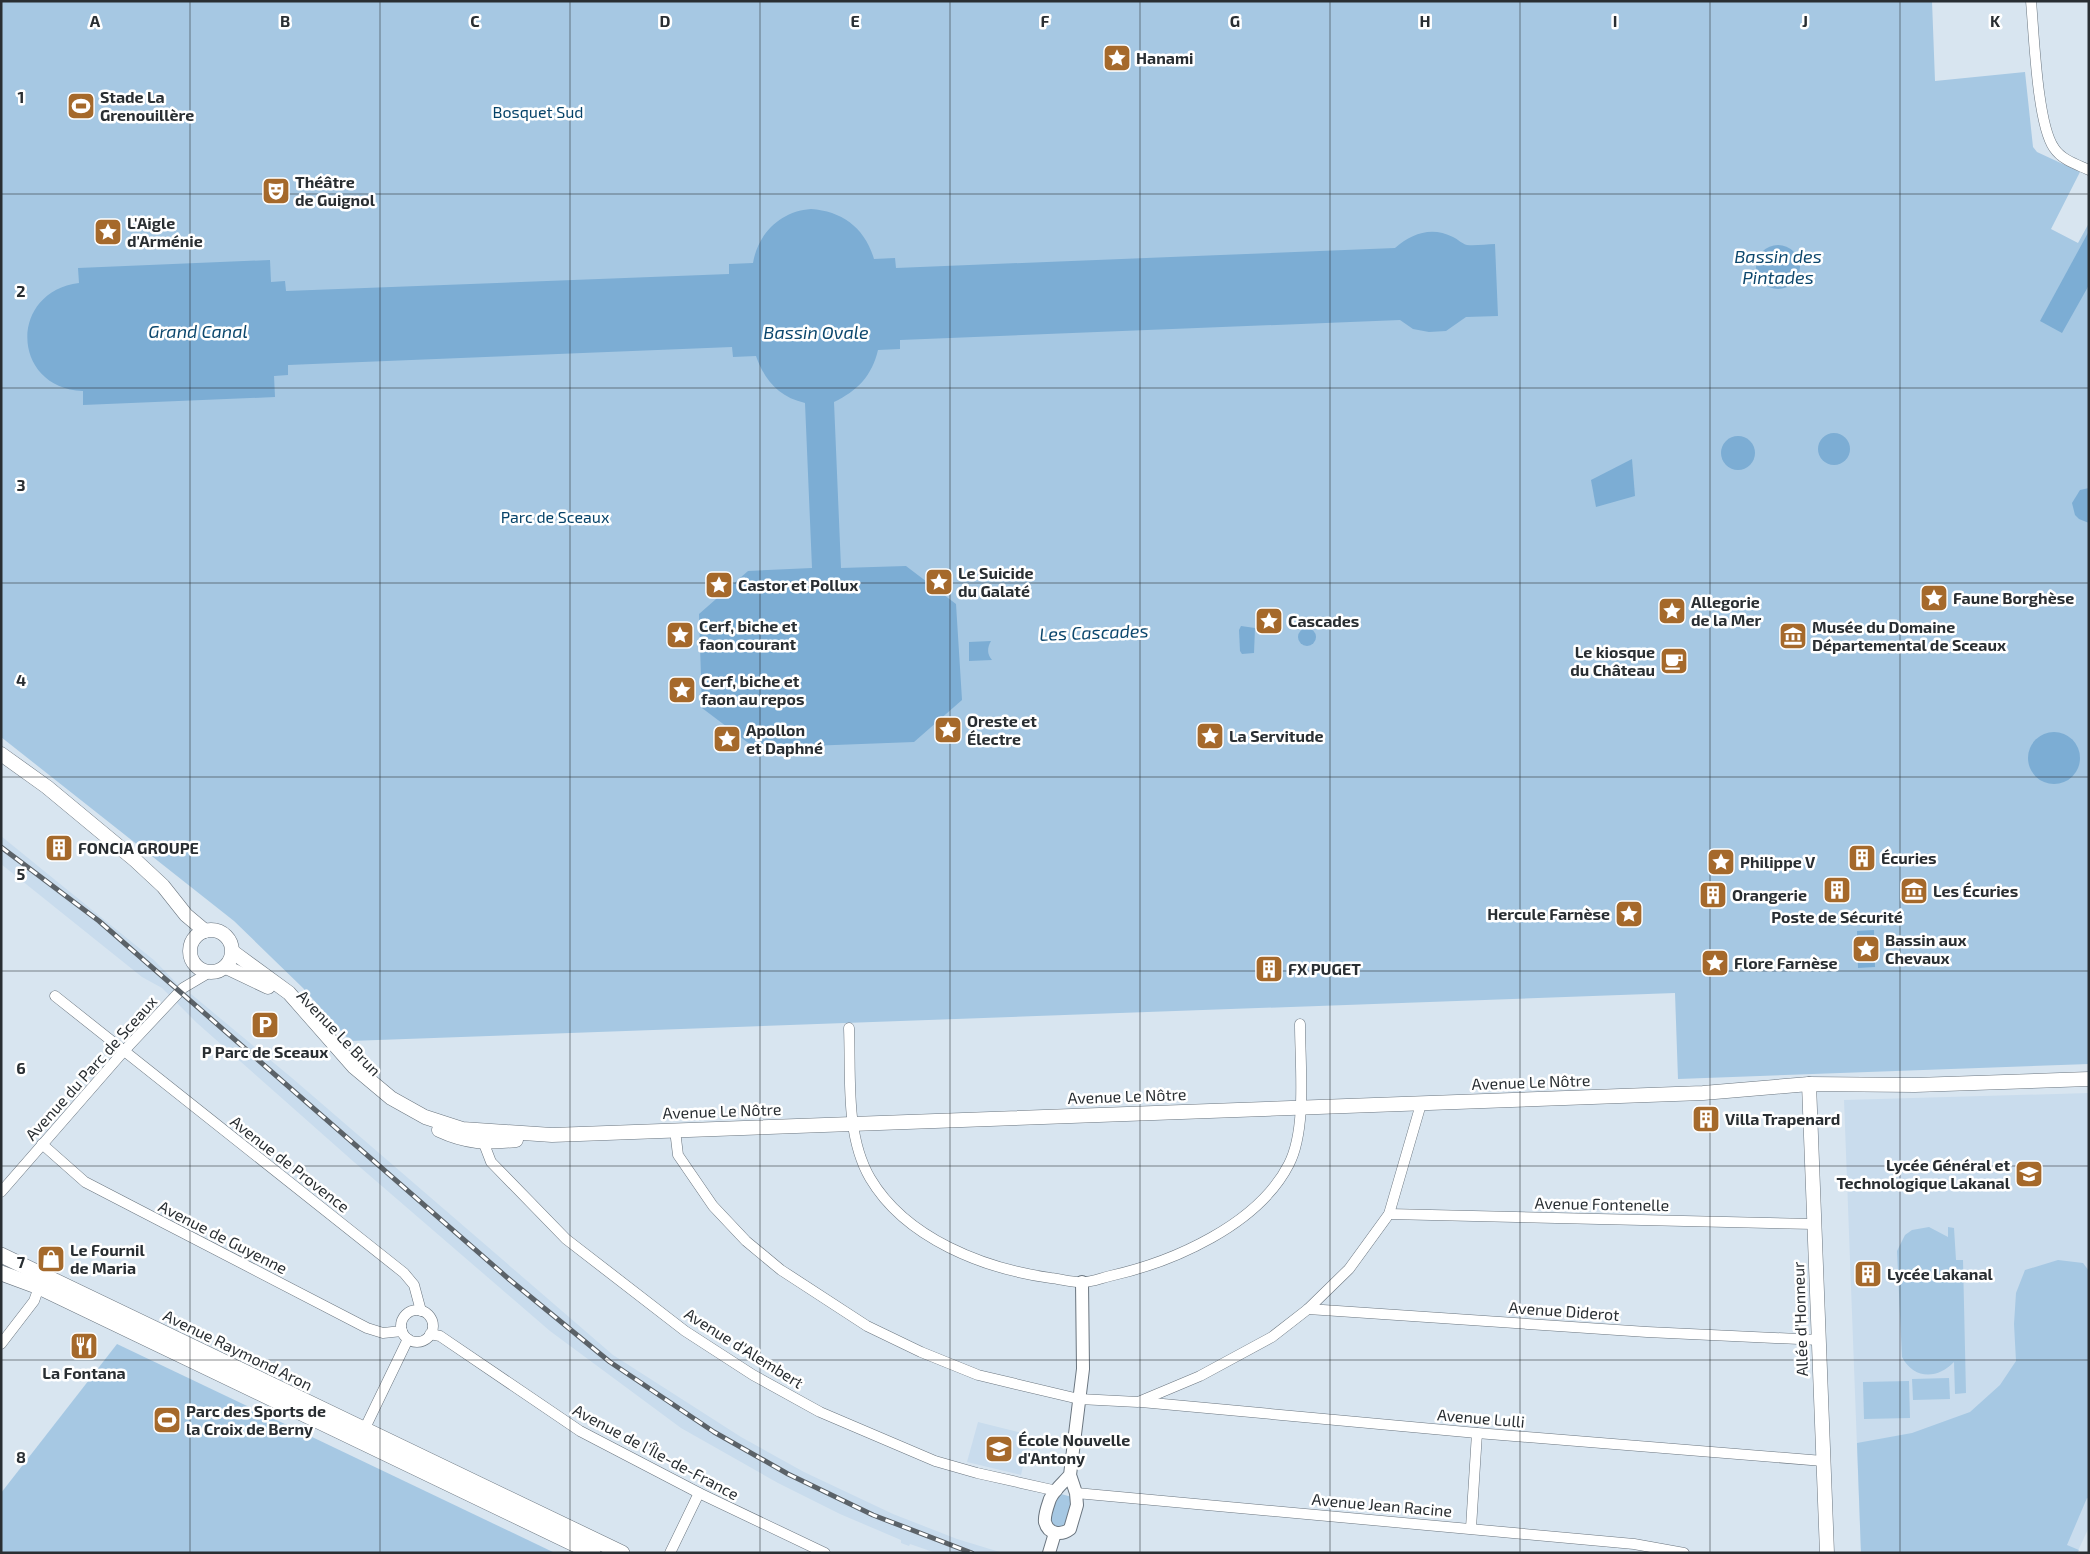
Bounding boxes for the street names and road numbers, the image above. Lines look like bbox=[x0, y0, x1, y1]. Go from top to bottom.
street label: Avenue Le Brun bbox=[294, 986, 385, 1080]
street label: Avenue du Parc de Sceaux bbox=[21, 991, 161, 1144]
street label: Avenue Le Nôtre bbox=[1471, 1070, 1591, 1093]
street label: Avenue Le Nôtre bbox=[1067, 1084, 1187, 1107]
street label: Avenue Le Nôtre bbox=[662, 1099, 782, 1122]
street label: Avenue de Provence bbox=[227, 1111, 354, 1216]
street label: Avenue Fontenelle bbox=[1535, 1193, 1669, 1214]
street label: Avenue de Guyenne bbox=[156, 1196, 291, 1277]
street label: Allée d'Honneur bbox=[1788, 1261, 1811, 1377]
street label: Avenue Diderot bbox=[1508, 1297, 1620, 1324]
street label: Avenue d'Alembert bbox=[681, 1303, 807, 1392]
street label: Avenue Raymond Aron bbox=[161, 1305, 316, 1394]
street label: Avenue de l'Île-de-France bbox=[570, 1400, 742, 1503]
street label: Avenue Lulli bbox=[1436, 1404, 1526, 1431]
street label: Avenue Jean Racine bbox=[1311, 1489, 1453, 1520]

